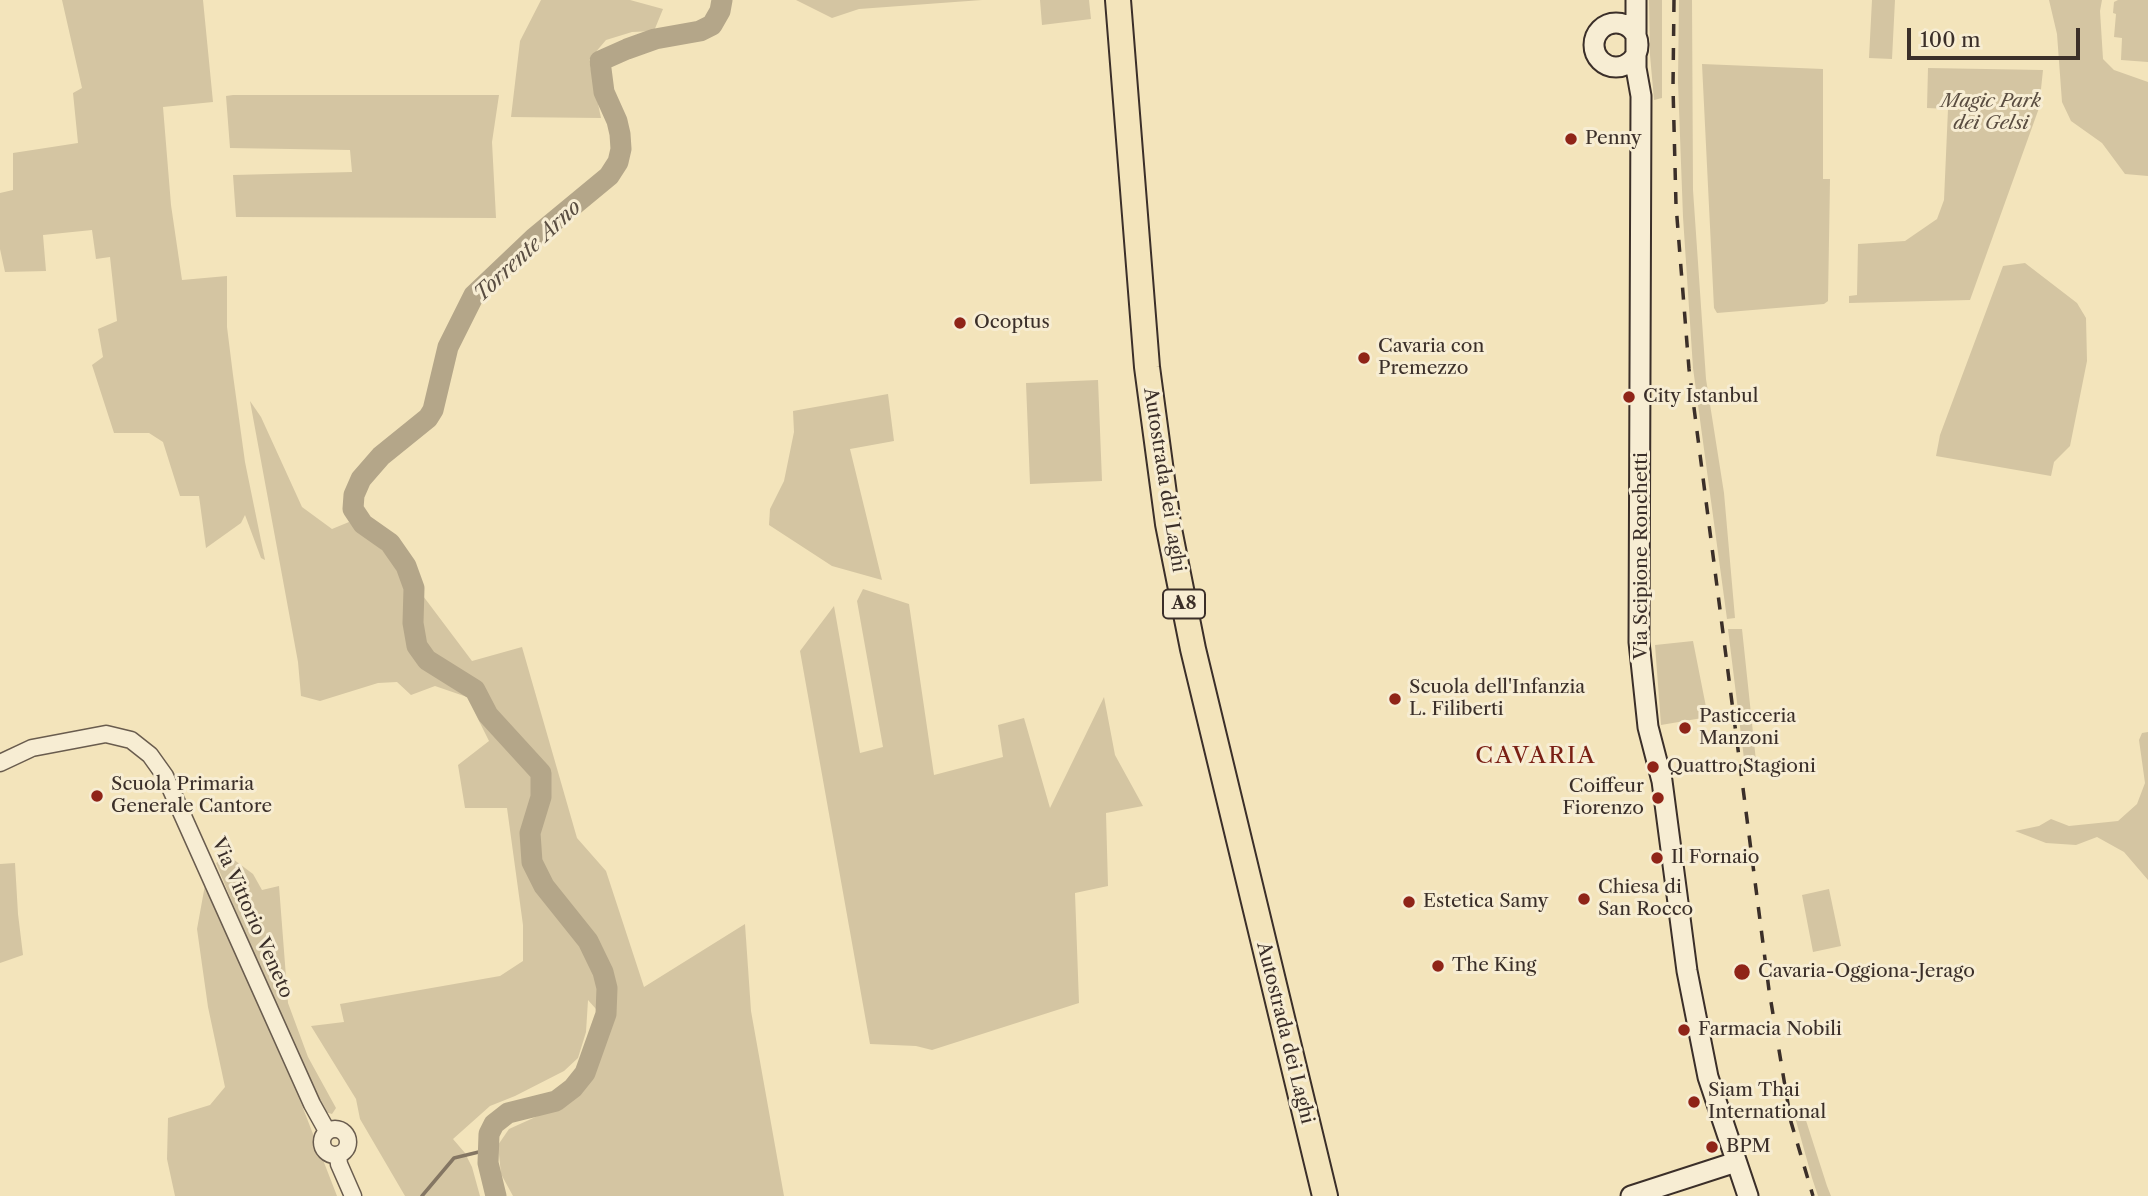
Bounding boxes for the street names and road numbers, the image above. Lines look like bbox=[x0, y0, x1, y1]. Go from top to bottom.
street label: Autostrada dei Laghi bbox=[1138, 386, 1190, 574]
street label: Via Scipione Ronchetti bbox=[1631, 452, 1653, 660]
road number: A8 bbox=[1163, 590, 1205, 618]
street label: Via Vittorio Veneto bbox=[206, 834, 298, 1002]
street label: Autostrada dei Laghi bbox=[1251, 940, 1319, 1126]

